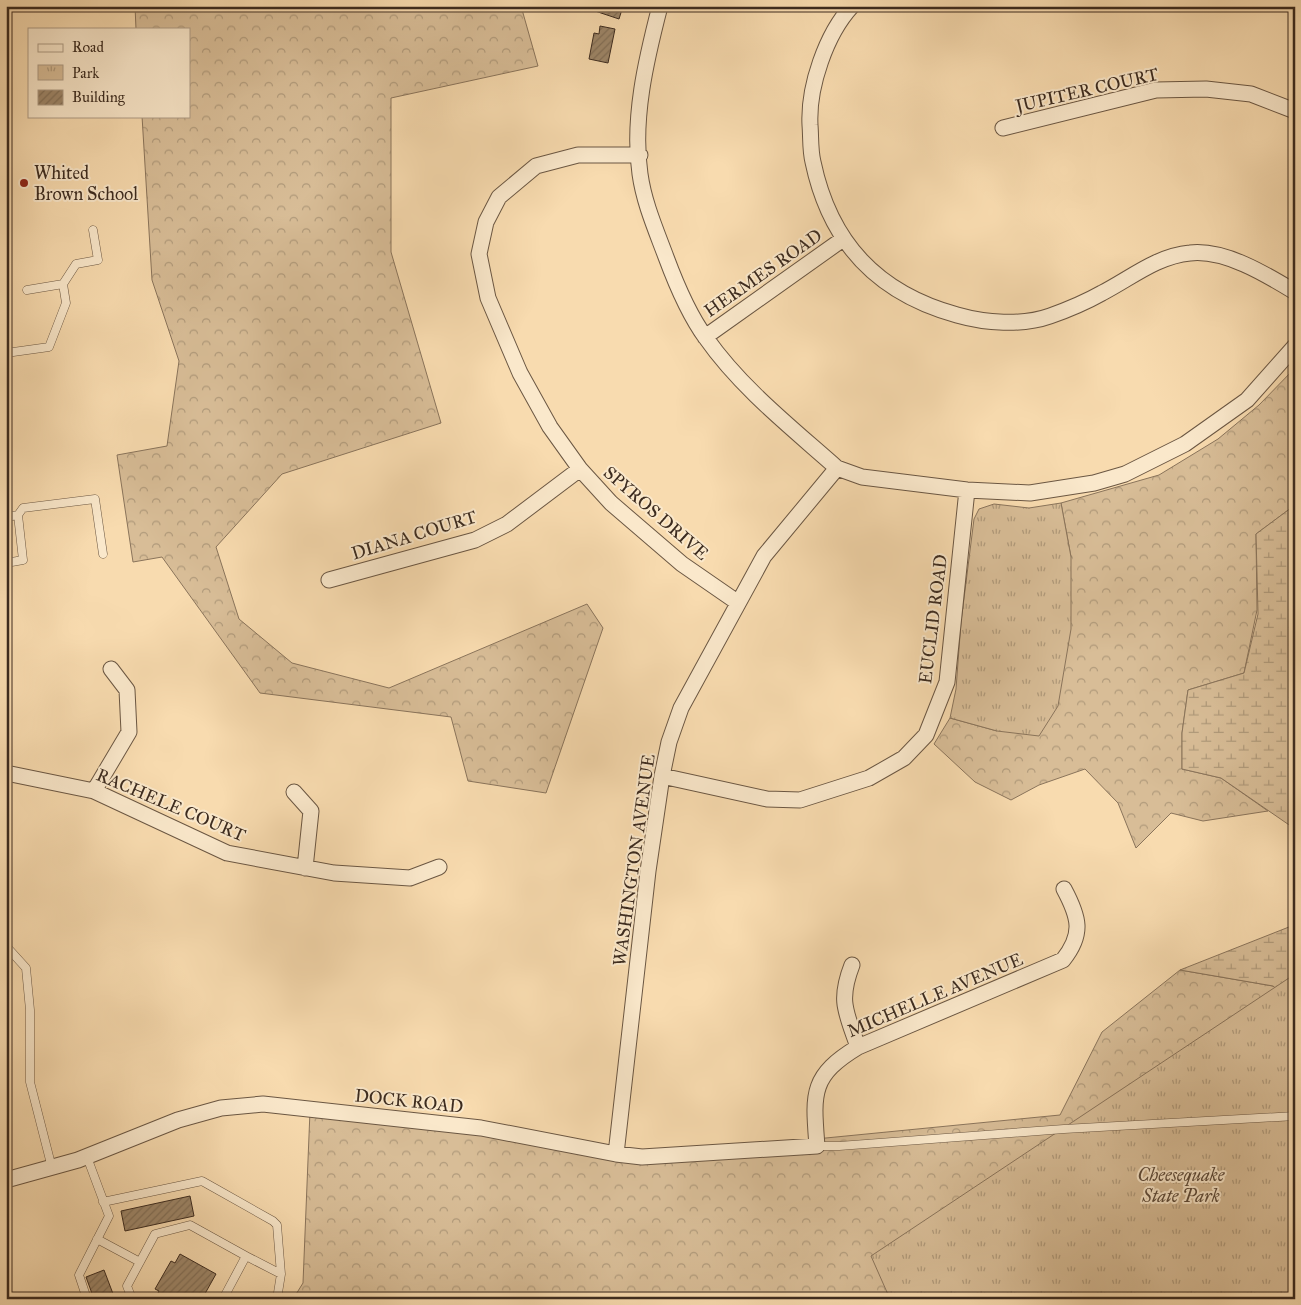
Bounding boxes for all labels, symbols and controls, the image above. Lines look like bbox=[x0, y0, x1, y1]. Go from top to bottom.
legend bbox=[28, 28, 190, 118]
text: Road bbox=[72, 38, 104, 56]
street label: JUPITER COURT bbox=[1011, 63, 1161, 119]
text: Park bbox=[72, 64, 99, 82]
text: Building bbox=[72, 88, 126, 106]
place label: Whited Brown School bbox=[34, 162, 138, 205]
marker: Whited Brown School bbox=[18, 177, 30, 189]
street label: HERMES ROAD bbox=[700, 224, 826, 322]
street label: SPYROS DRIVE bbox=[599, 461, 713, 565]
street label: DIANA COURT bbox=[349, 506, 479, 564]
street label: EUCLID ROAD bbox=[914, 553, 952, 685]
street label: WASHINGTON AVENUE bbox=[608, 752, 660, 967]
street label: RACHELE COURT bbox=[93, 764, 249, 846]
street label: MICHELLE AVENUE bbox=[844, 948, 1026, 1042]
street label: DOCK ROAD bbox=[354, 1084, 464, 1118]
park label: Cheesequake State Park bbox=[1138, 1164, 1226, 1207]

